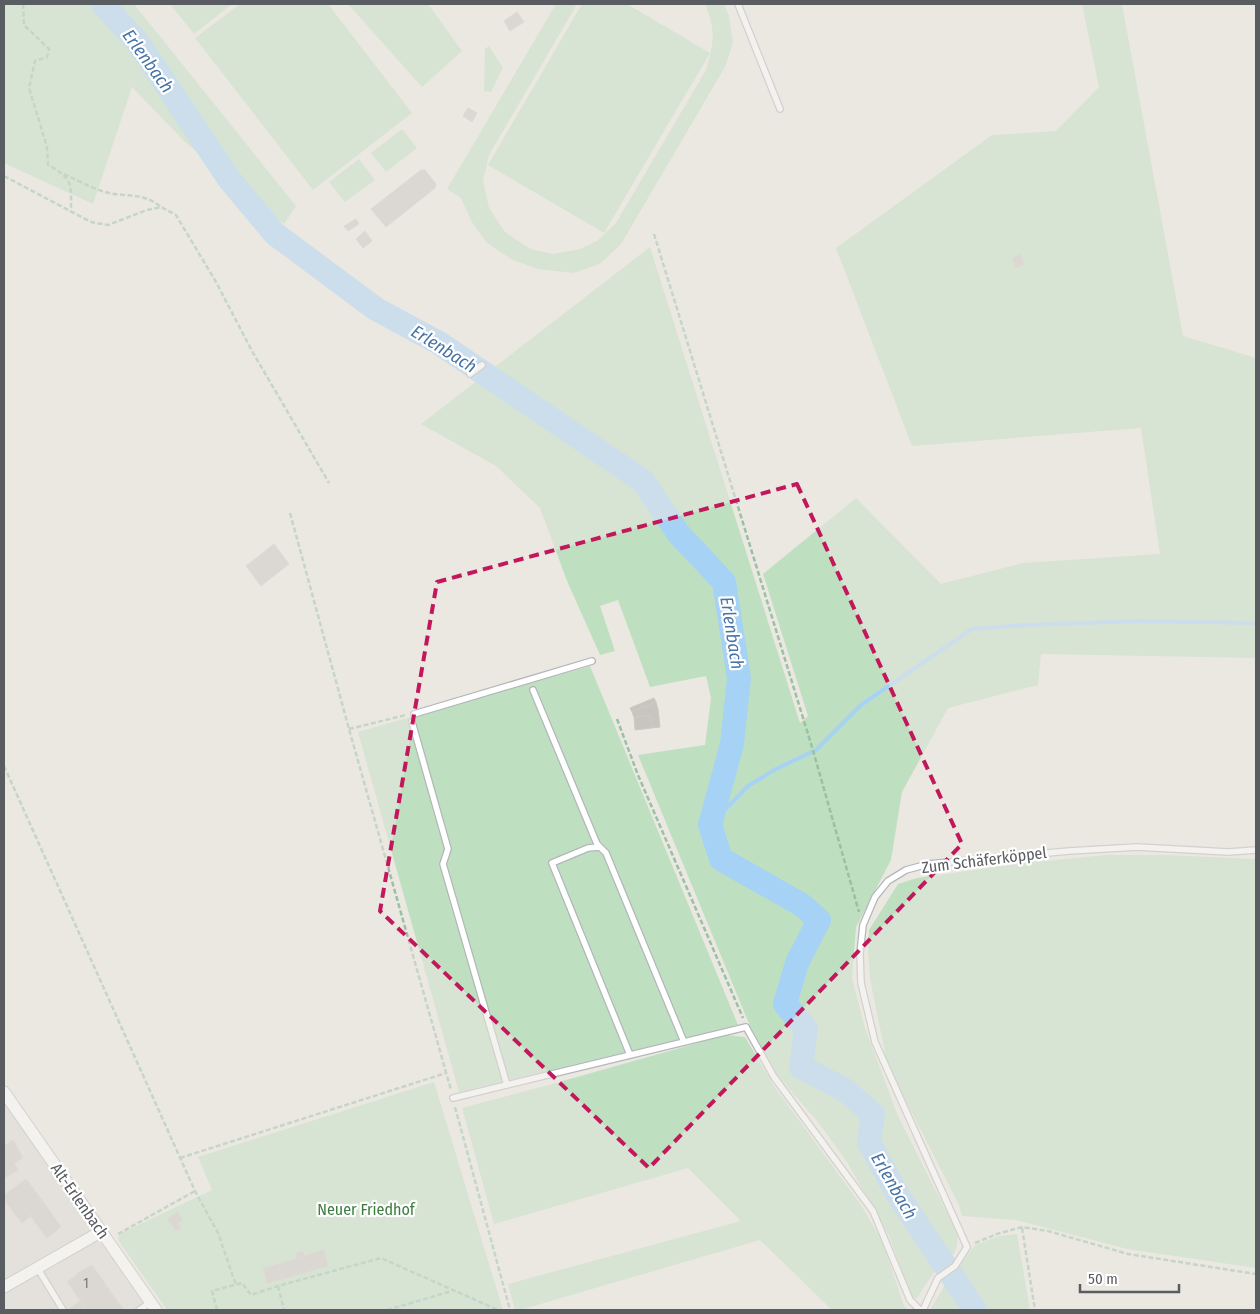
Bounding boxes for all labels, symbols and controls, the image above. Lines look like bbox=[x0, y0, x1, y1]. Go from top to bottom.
water label: Erlenbach bbox=[118, 25, 178, 97]
water label: Erlenbach bbox=[407, 320, 481, 378]
water label: Erlenbach bbox=[715, 595, 749, 671]
street label: Zum Schäferköppel bbox=[920, 843, 1048, 877]
water label: Erlenbach bbox=[866, 1149, 922, 1223]
street label: Alt-Erlenbach bbox=[47, 1159, 113, 1243]
park label: Neuer Friedhof bbox=[317, 1200, 416, 1219]
scale bar bbox=[1080, 1262, 1179, 1294]
text: 50 m bbox=[1088, 1270, 1118, 1288]
house number: 1 bbox=[83, 1275, 89, 1292]

